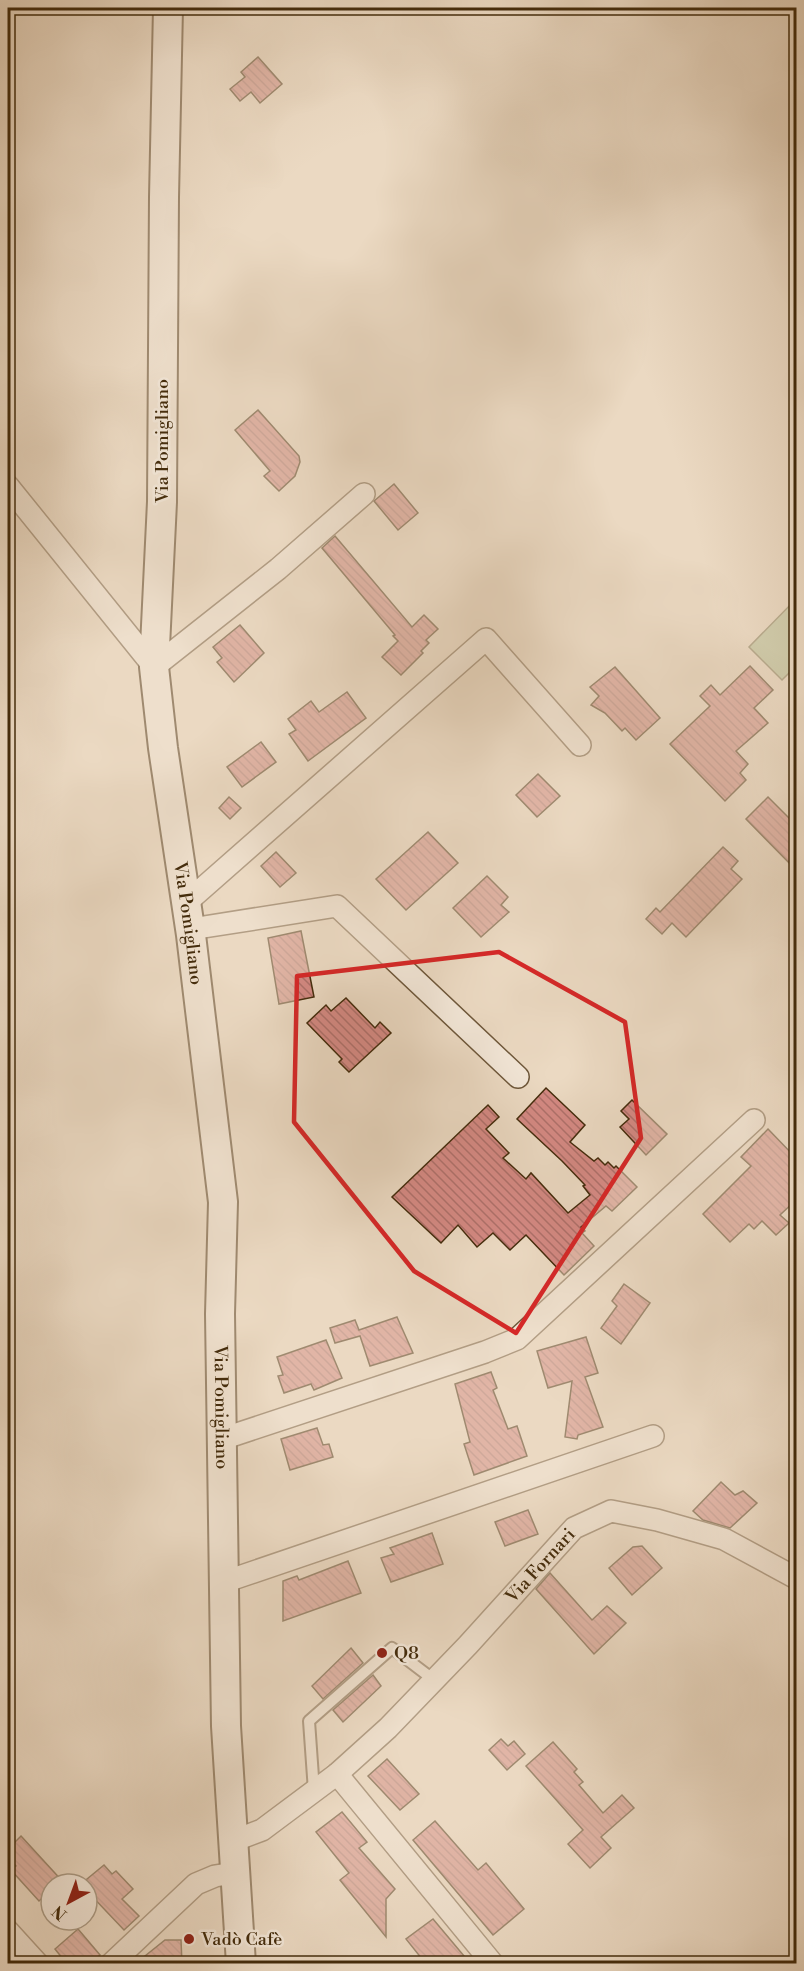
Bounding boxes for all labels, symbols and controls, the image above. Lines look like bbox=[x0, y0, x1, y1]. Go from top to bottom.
street label: Via Pomigliano bbox=[151, 379, 174, 504]
street label: Via Pomigliano bbox=[168, 859, 208, 986]
street label: Via Pomigliano bbox=[208, 1344, 233, 1469]
street label: Via Fornari bbox=[500, 1523, 580, 1609]
place label: Q8 bbox=[394, 1642, 419, 1665]
marker: Q8 bbox=[375, 1646, 389, 1660]
north arrow bbox=[39, 1872, 99, 1932]
text: N bbox=[48, 1901, 71, 1924]
place label: Vadò Cafè bbox=[200, 1928, 282, 1951]
marker: Vadò Cafè bbox=[182, 1932, 196, 1946]

